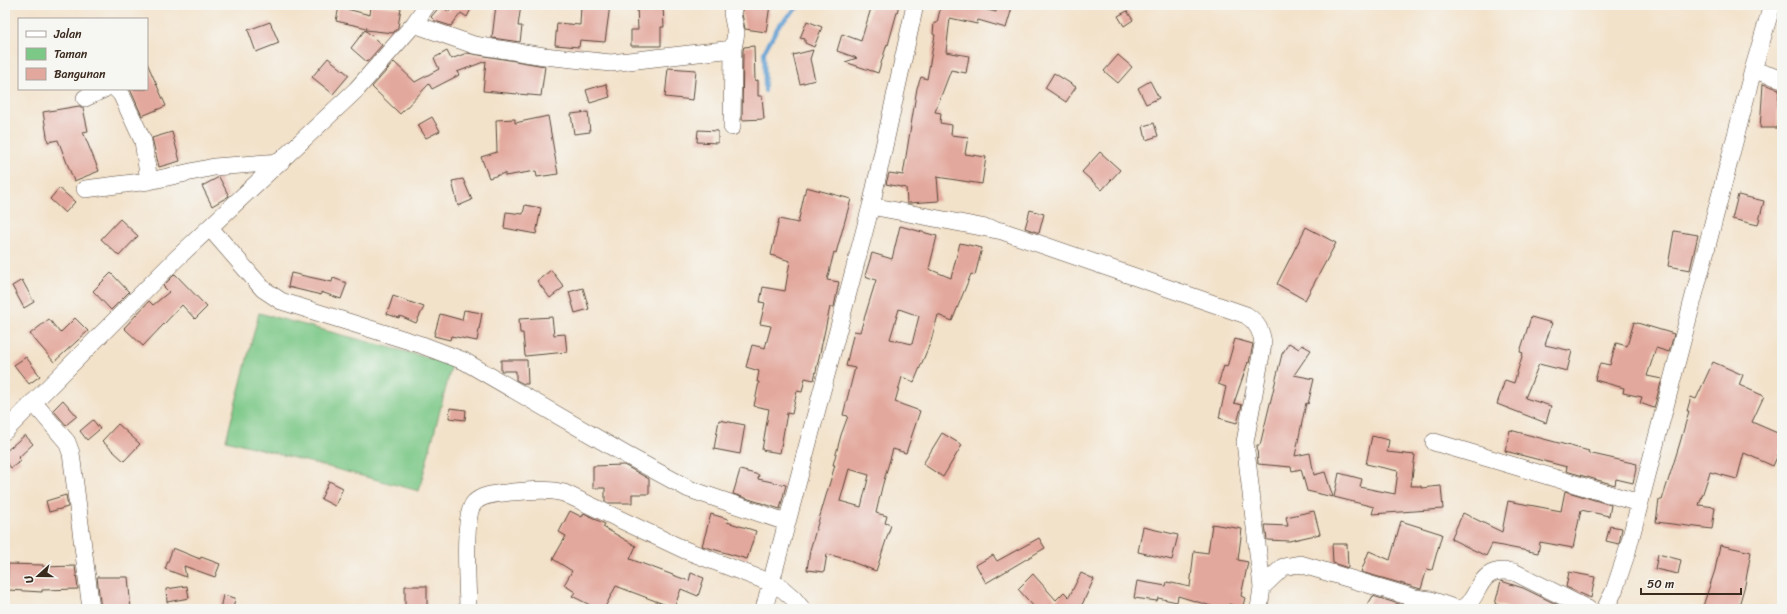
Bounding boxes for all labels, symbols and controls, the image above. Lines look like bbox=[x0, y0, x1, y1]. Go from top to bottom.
legend bbox=[18, 18, 148, 90]
text: Jalan bbox=[53, 23, 82, 45]
text: Taman bbox=[54, 43, 88, 65]
text: Bangunan bbox=[54, 63, 106, 85]
north arrow bbox=[18, 556, 58, 596]
scale bar bbox=[1641, 570, 1741, 596]
text: U bbox=[19, 572, 39, 586]
text: 50 m bbox=[1647, 573, 1674, 595]

